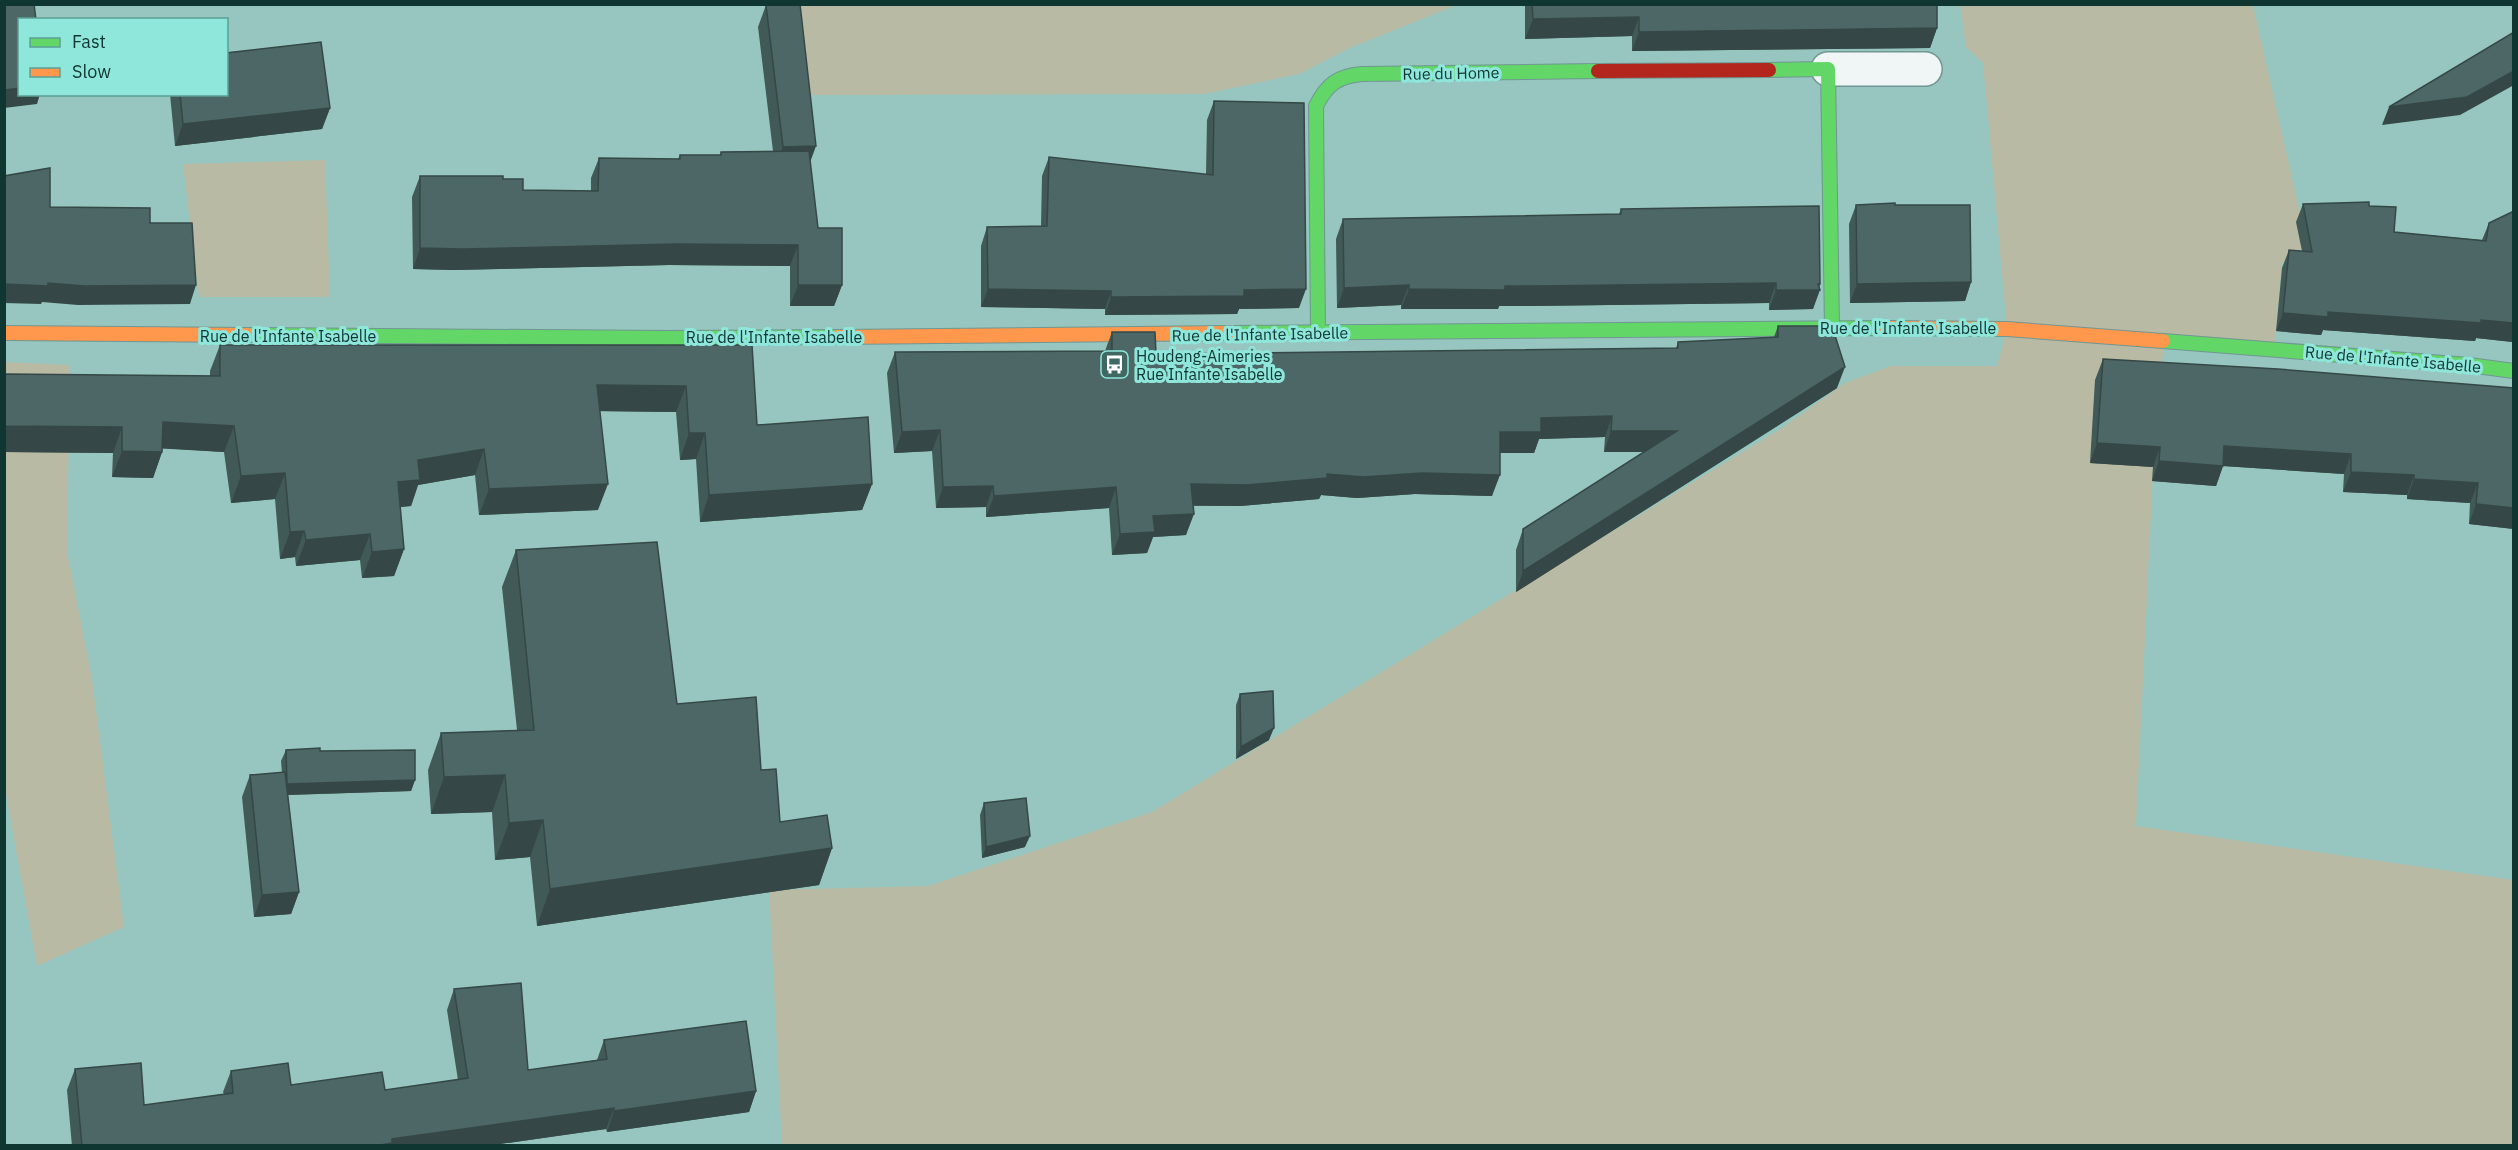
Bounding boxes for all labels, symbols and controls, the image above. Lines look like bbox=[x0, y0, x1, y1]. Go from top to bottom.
legend bbox=[18, 18, 228, 96]
text: Fast bbox=[72, 30, 106, 53]
text: Slow bbox=[72, 60, 111, 83]
street label: Rue du Home bbox=[1402, 62, 1500, 84]
street label: Rue de l'Infante Isabelle bbox=[1820, 318, 1997, 338]
street label: Rue de l'Infante Isabelle bbox=[1172, 322, 1349, 346]
street label: Rue de l'Infante Isabelle bbox=[200, 326, 377, 346]
street label: Rue de l'Infante Isabelle bbox=[686, 327, 863, 347]
street label: Rue de l'Infante Isabelle bbox=[2304, 341, 2482, 377]
place label: Houdeng-Aimeries Rue Infante Isabelle bbox=[1136, 346, 1283, 384]
bus stop icon: Houdeng-Aimeries Rue Infante Isabelle bbox=[1099, 349, 1131, 381]

